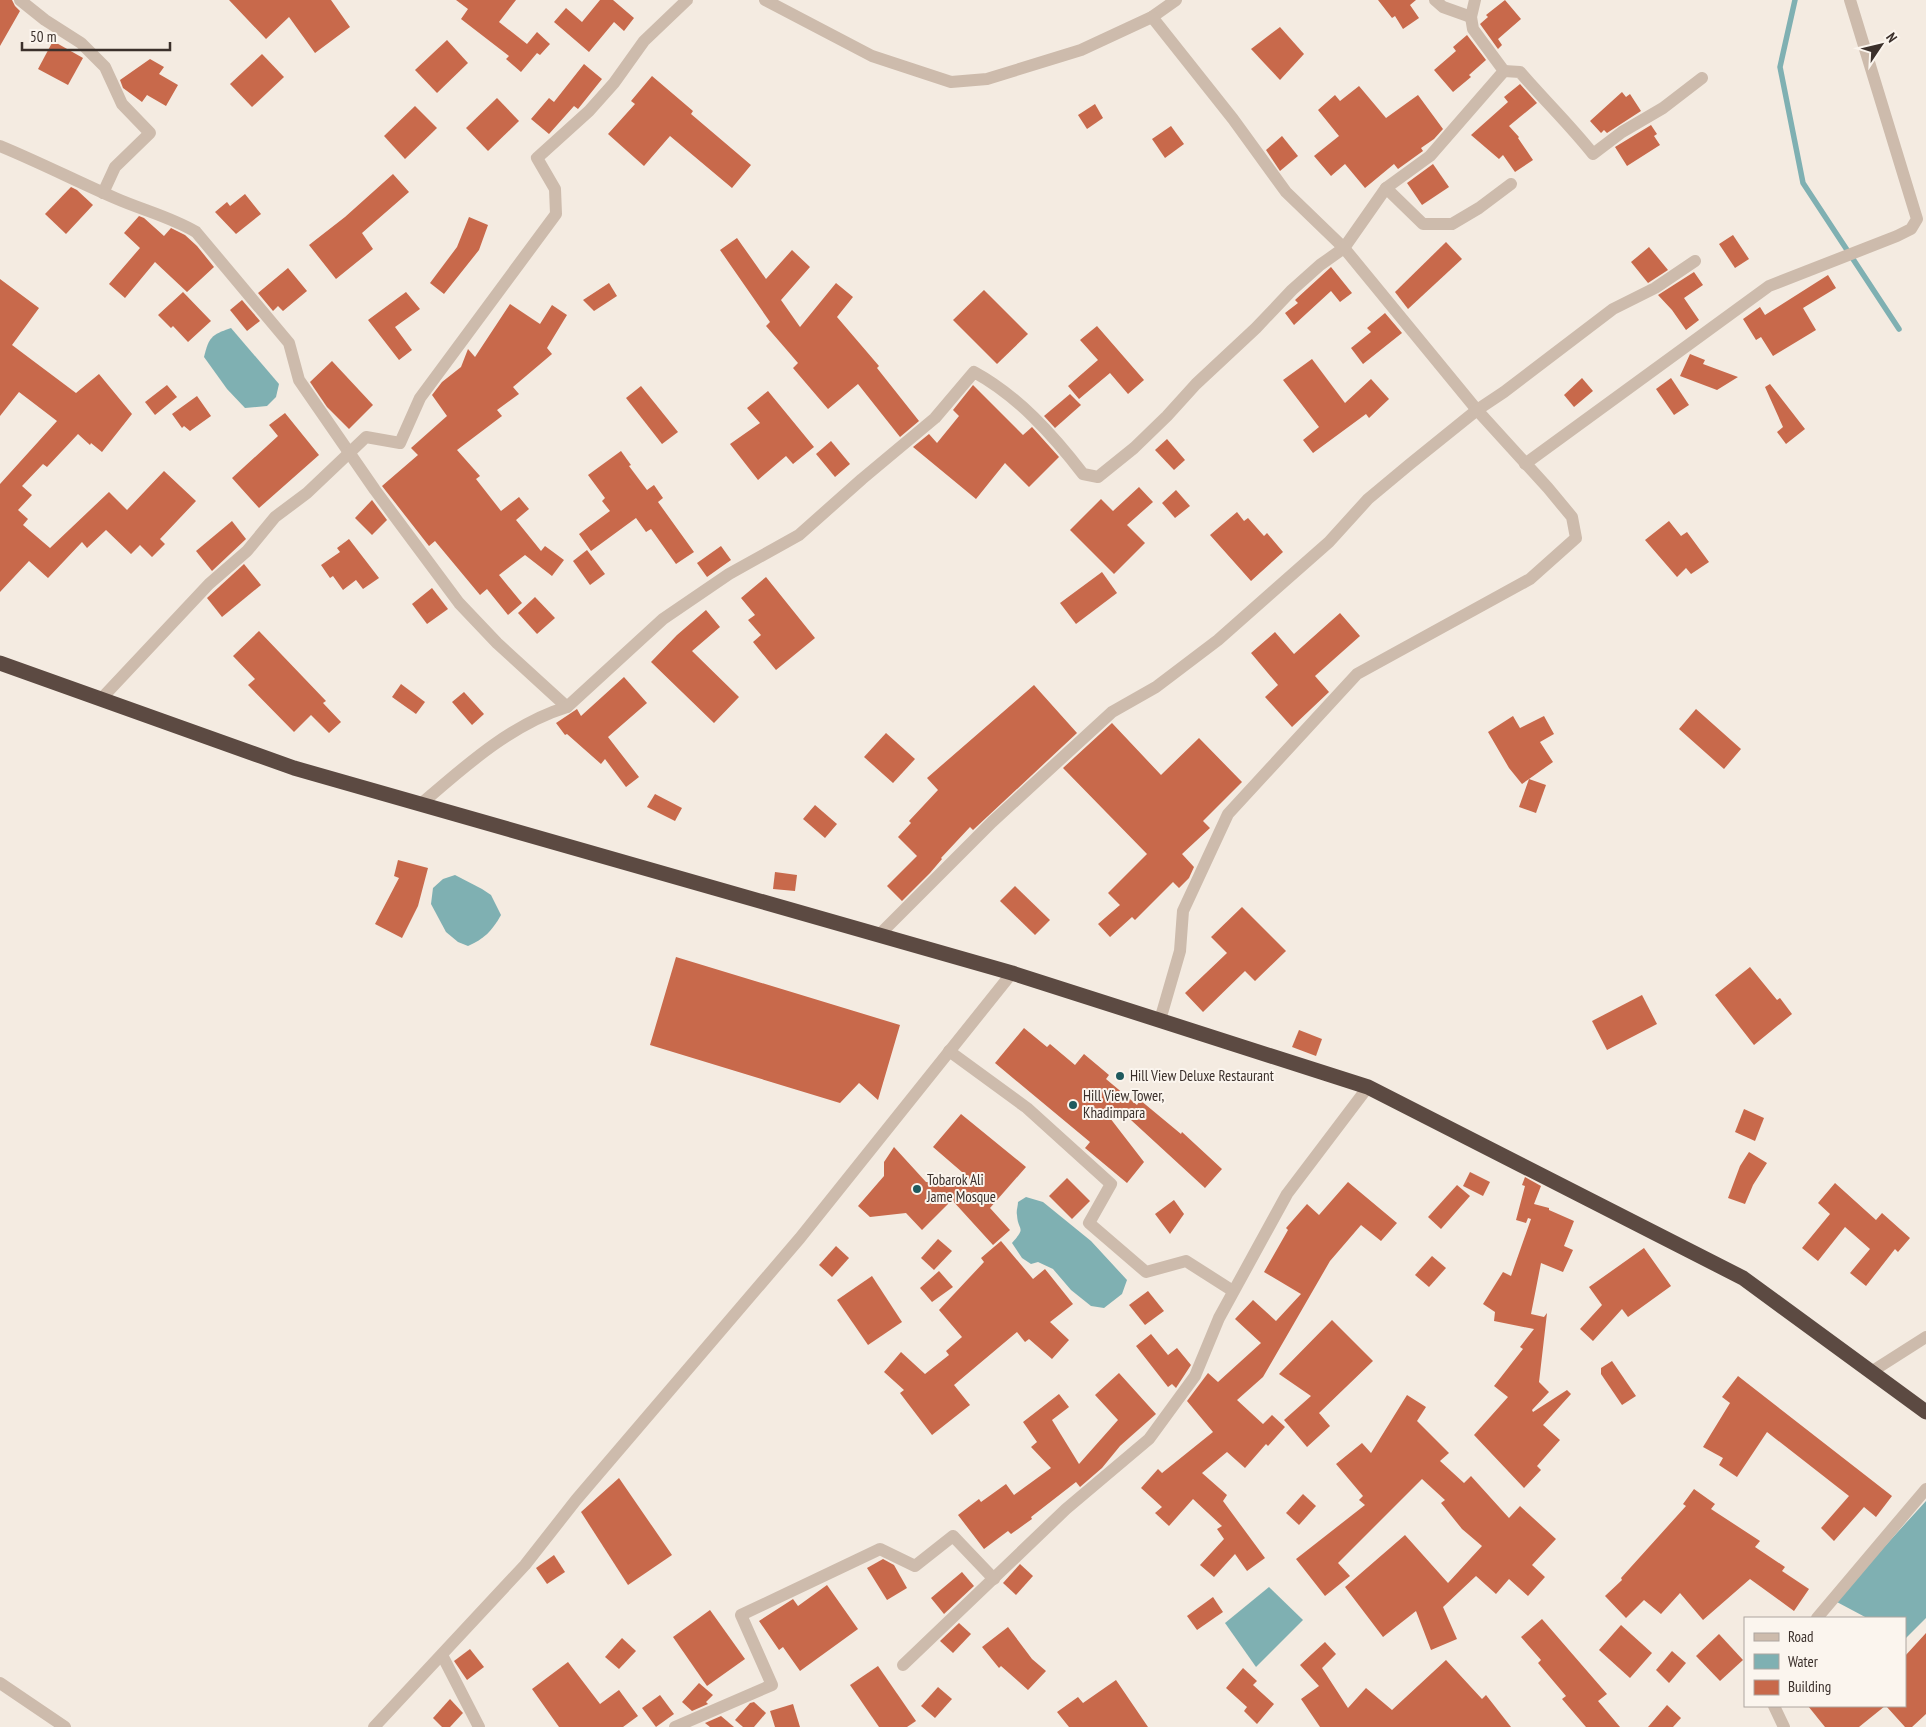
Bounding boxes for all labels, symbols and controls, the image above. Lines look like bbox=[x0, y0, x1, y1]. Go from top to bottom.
scale bar bbox=[22, 20, 170, 52]
north arrow bbox=[1856, 20, 1906, 70]
text: 50 m bbox=[30, 27, 56, 46]
text: N bbox=[1882, 29, 1901, 46]
place label: Hill View Deluxe Restaurant bbox=[1130, 1066, 1274, 1085]
marker: Hill View Deluxe Restaurant bbox=[1114, 1070, 1126, 1082]
place label: Hill View Tower, Khadimpara bbox=[1083, 1086, 1164, 1122]
marker: Hill View Tower, Khadimpara bbox=[1067, 1099, 1079, 1111]
place label: Tobarok Ali Jame Mosque bbox=[926, 1170, 996, 1206]
marker: Tobarok Ali Jame Mosque bbox=[911, 1183, 923, 1195]
legend bbox=[1744, 1617, 1906, 1707]
text: Road bbox=[1788, 1627, 1814, 1646]
text: Water bbox=[1788, 1652, 1819, 1671]
text: Building bbox=[1788, 1677, 1831, 1696]

